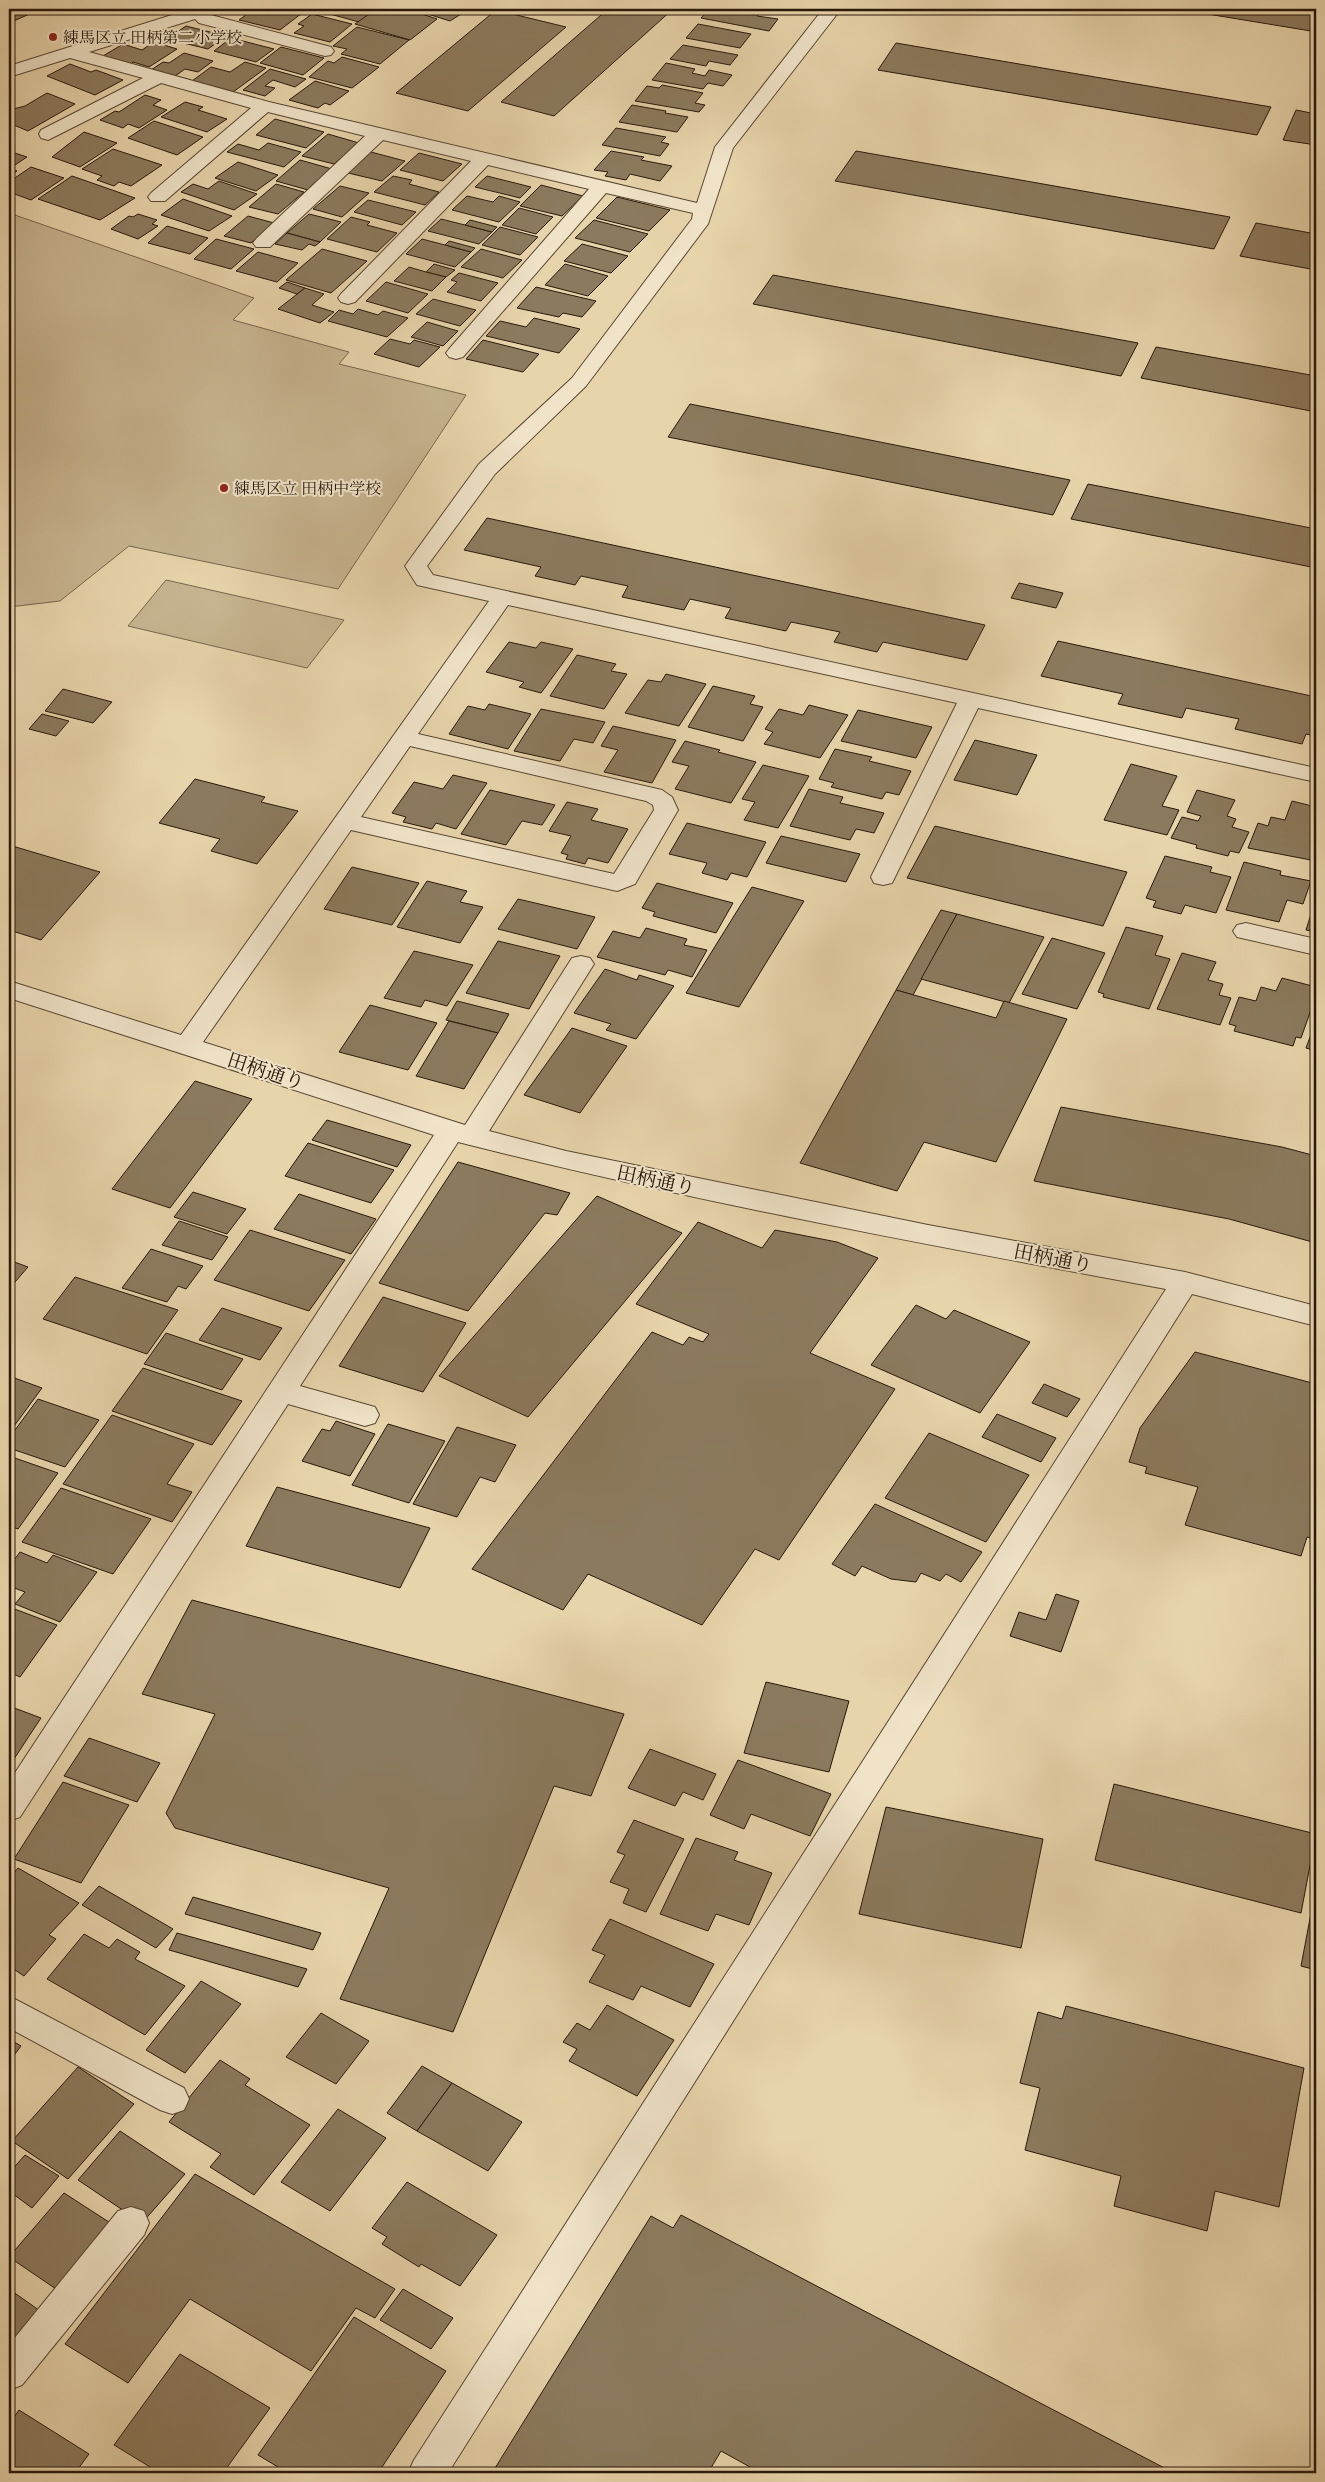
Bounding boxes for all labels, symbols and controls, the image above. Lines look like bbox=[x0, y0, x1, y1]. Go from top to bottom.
place label: 練馬区立 田柄第二小学校 bbox=[63, 27, 242, 48]
marker: 練馬区立 田柄第二小学校 bbox=[47, 31, 59, 43]
place label: 練馬区立 田柄中学校 bbox=[234, 478, 381, 499]
marker: 練馬区立 田柄中学校 bbox=[218, 482, 230, 494]
street label: 田柄通り bbox=[224, 1046, 308, 1096]
street label: 田柄通り bbox=[614, 1159, 698, 1201]
street label: 田柄通り bbox=[1011, 1238, 1095, 1278]

